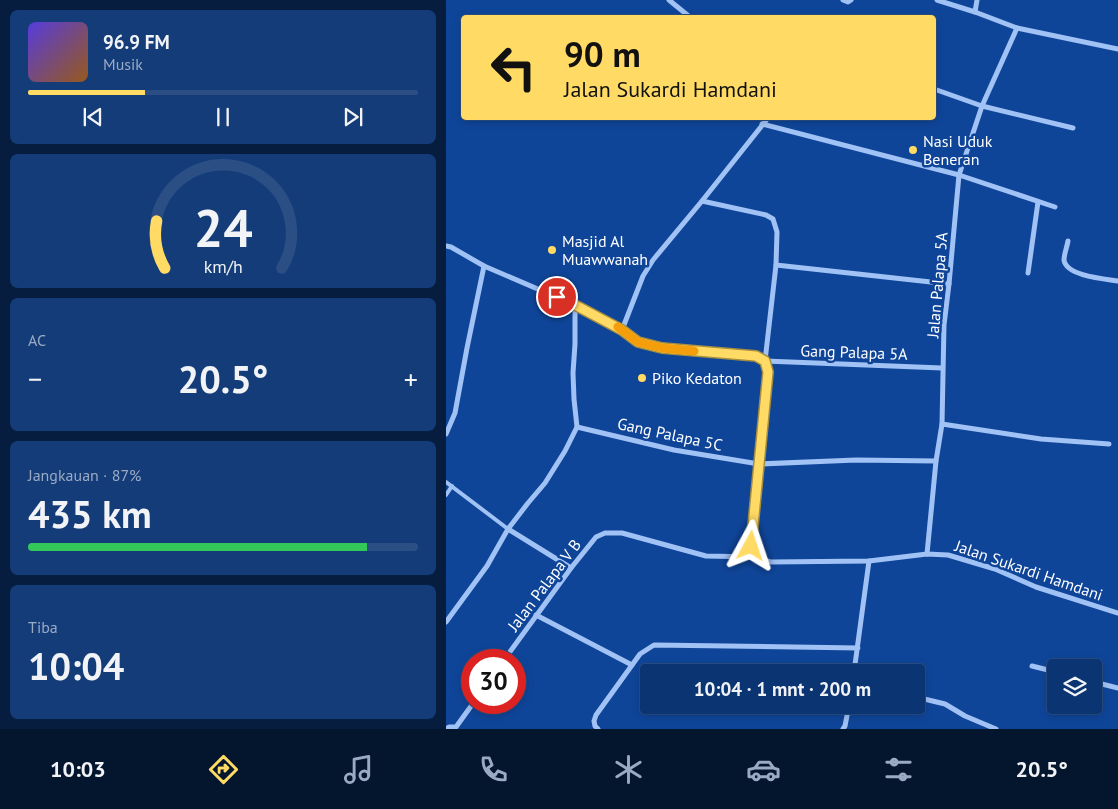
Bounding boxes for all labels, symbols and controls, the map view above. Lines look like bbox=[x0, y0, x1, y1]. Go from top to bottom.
text: 96.9 FM bbox=[103, 30, 170, 54]
text: 90 m bbox=[564, 31, 641, 77]
icon: left bbox=[481, 35, 546, 100]
text: Musik bbox=[103, 54, 143, 74]
text: Jalan Sukardi Hamdani bbox=[564, 75, 777, 103]
icon: previous bbox=[79, 103, 107, 131]
icon: pause bbox=[209, 103, 237, 131]
icon: next bbox=[339, 103, 367, 131]
place label: Nasi Uduk Beneran bbox=[923, 131, 993, 169]
marker: Nasi Uduk Beneran bbox=[907, 144, 919, 156]
text: 24 bbox=[194, 194, 252, 261]
place label: Masjid Al Muawwanah bbox=[562, 231, 648, 269]
street label: Jalan Palapa 5A bbox=[922, 231, 952, 340]
marker: Masjid Al Muawwanah bbox=[546, 244, 558, 256]
text: km/h bbox=[203, 255, 243, 278]
pin bbox=[536, 276, 578, 318]
icon: arrive bbox=[543, 283, 571, 311]
text: AC bbox=[28, 330, 46, 350]
street label: Gang Palapa 5A bbox=[800, 340, 909, 364]
text: 20.5° bbox=[178, 354, 268, 403]
text: − bbox=[28, 360, 42, 397]
text: + bbox=[404, 360, 418, 397]
place label: Piko Kedaton bbox=[652, 368, 742, 388]
marker: Piko Kedaton bbox=[636, 372, 648, 384]
street label: Gang Palapa 5C bbox=[616, 413, 724, 455]
text: Jangkauan · 87% bbox=[28, 465, 141, 485]
text: 435 km bbox=[28, 489, 152, 538]
position arrow bbox=[724, 519, 776, 571]
street label: Jalan Palapa V B bbox=[502, 535, 585, 636]
street label: Jalan Sukardi Hamdani bbox=[952, 535, 1105, 605]
text: Tiba bbox=[28, 617, 58, 637]
text: 10:04 bbox=[28, 641, 124, 690]
speed limit sign: 30 bbox=[461, 649, 526, 714]
map controls bbox=[1047, 659, 1102, 714]
button: layers bbox=[1047, 659, 1102, 714]
text: 10:04 · 1 mnt · 200 m bbox=[694, 677, 871, 701]
icon: directions bbox=[206, 752, 241, 787]
icon: music bbox=[341, 752, 376, 787]
icon: phone bbox=[476, 752, 511, 787]
icon: climate bbox=[611, 752, 646, 787]
icon: car bbox=[746, 752, 781, 787]
icon: filters bbox=[881, 752, 916, 787]
text: 10:03 bbox=[50, 755, 106, 783]
text: 20.5° bbox=[1015, 755, 1068, 783]

